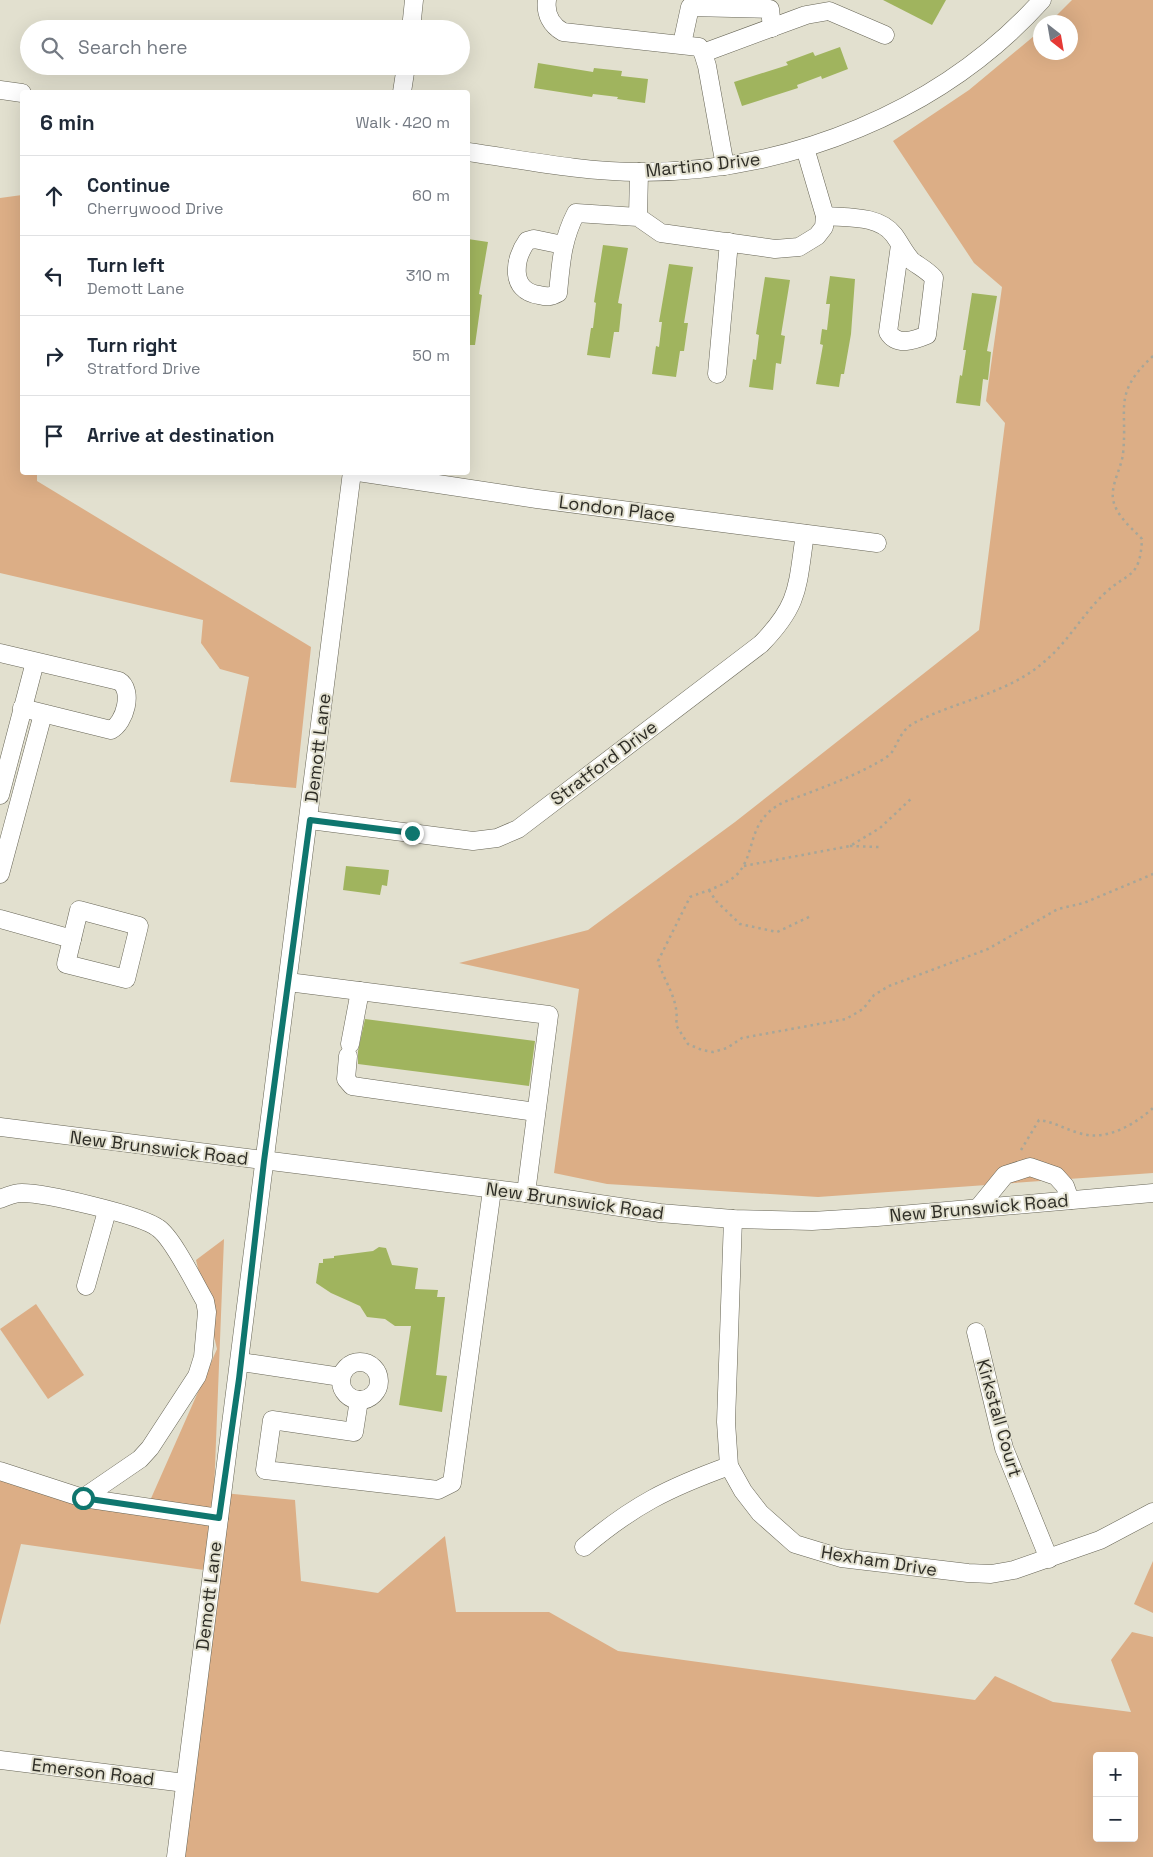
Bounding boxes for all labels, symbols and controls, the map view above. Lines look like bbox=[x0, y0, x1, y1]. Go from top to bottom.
north arrow bbox=[1033, 15, 1078, 60]
search box bbox=[20, 20, 470, 75]
icon: search bbox=[38, 34, 66, 62]
text: Search here bbox=[78, 35, 188, 60]
text: 6 min bbox=[40, 109, 95, 136]
text: Walk · 420 m bbox=[355, 112, 450, 133]
street label: Martino Drive bbox=[644, 147, 761, 182]
text: Continue bbox=[87, 173, 170, 198]
icon: ahead bbox=[40, 182, 68, 210]
text: 60 m bbox=[412, 185, 450, 206]
text: Cherrywood Drive bbox=[87, 198, 224, 219]
text: Turn left bbox=[87, 253, 165, 278]
icon: left bbox=[40, 262, 68, 290]
text: 310 m bbox=[406, 265, 450, 286]
text: Demott Lane bbox=[87, 278, 185, 299]
text: Turn right bbox=[87, 333, 177, 358]
icon: right bbox=[40, 342, 68, 370]
text: 50 m bbox=[412, 345, 450, 366]
text: Stratford Drive bbox=[87, 358, 201, 379]
icon: arrive bbox=[40, 422, 68, 450]
text: Arrive at destination bbox=[87, 423, 275, 448]
street label: London Place bbox=[558, 490, 677, 527]
street label: Demott Lane bbox=[299, 692, 336, 804]
street label: Stratford Drive bbox=[546, 715, 662, 810]
route end bbox=[401, 822, 424, 845]
street label: New Brunswick Road bbox=[69, 1125, 250, 1170]
street label: New Brunswick Road bbox=[485, 1177, 666, 1224]
street label: New Brunswick Road bbox=[888, 1188, 1069, 1227]
street label: Kirkstall Court bbox=[972, 1356, 1027, 1480]
route start bbox=[72, 1487, 95, 1510]
street label: Demott Lane bbox=[190, 1540, 227, 1652]
street label: Hexham Drive bbox=[819, 1540, 939, 1581]
map controls bbox=[1093, 1752, 1138, 1842]
button: + bbox=[1093, 1752, 1138, 1797]
street label: Emerson Road bbox=[30, 1753, 156, 1790]
button: − bbox=[1093, 1797, 1138, 1842]

